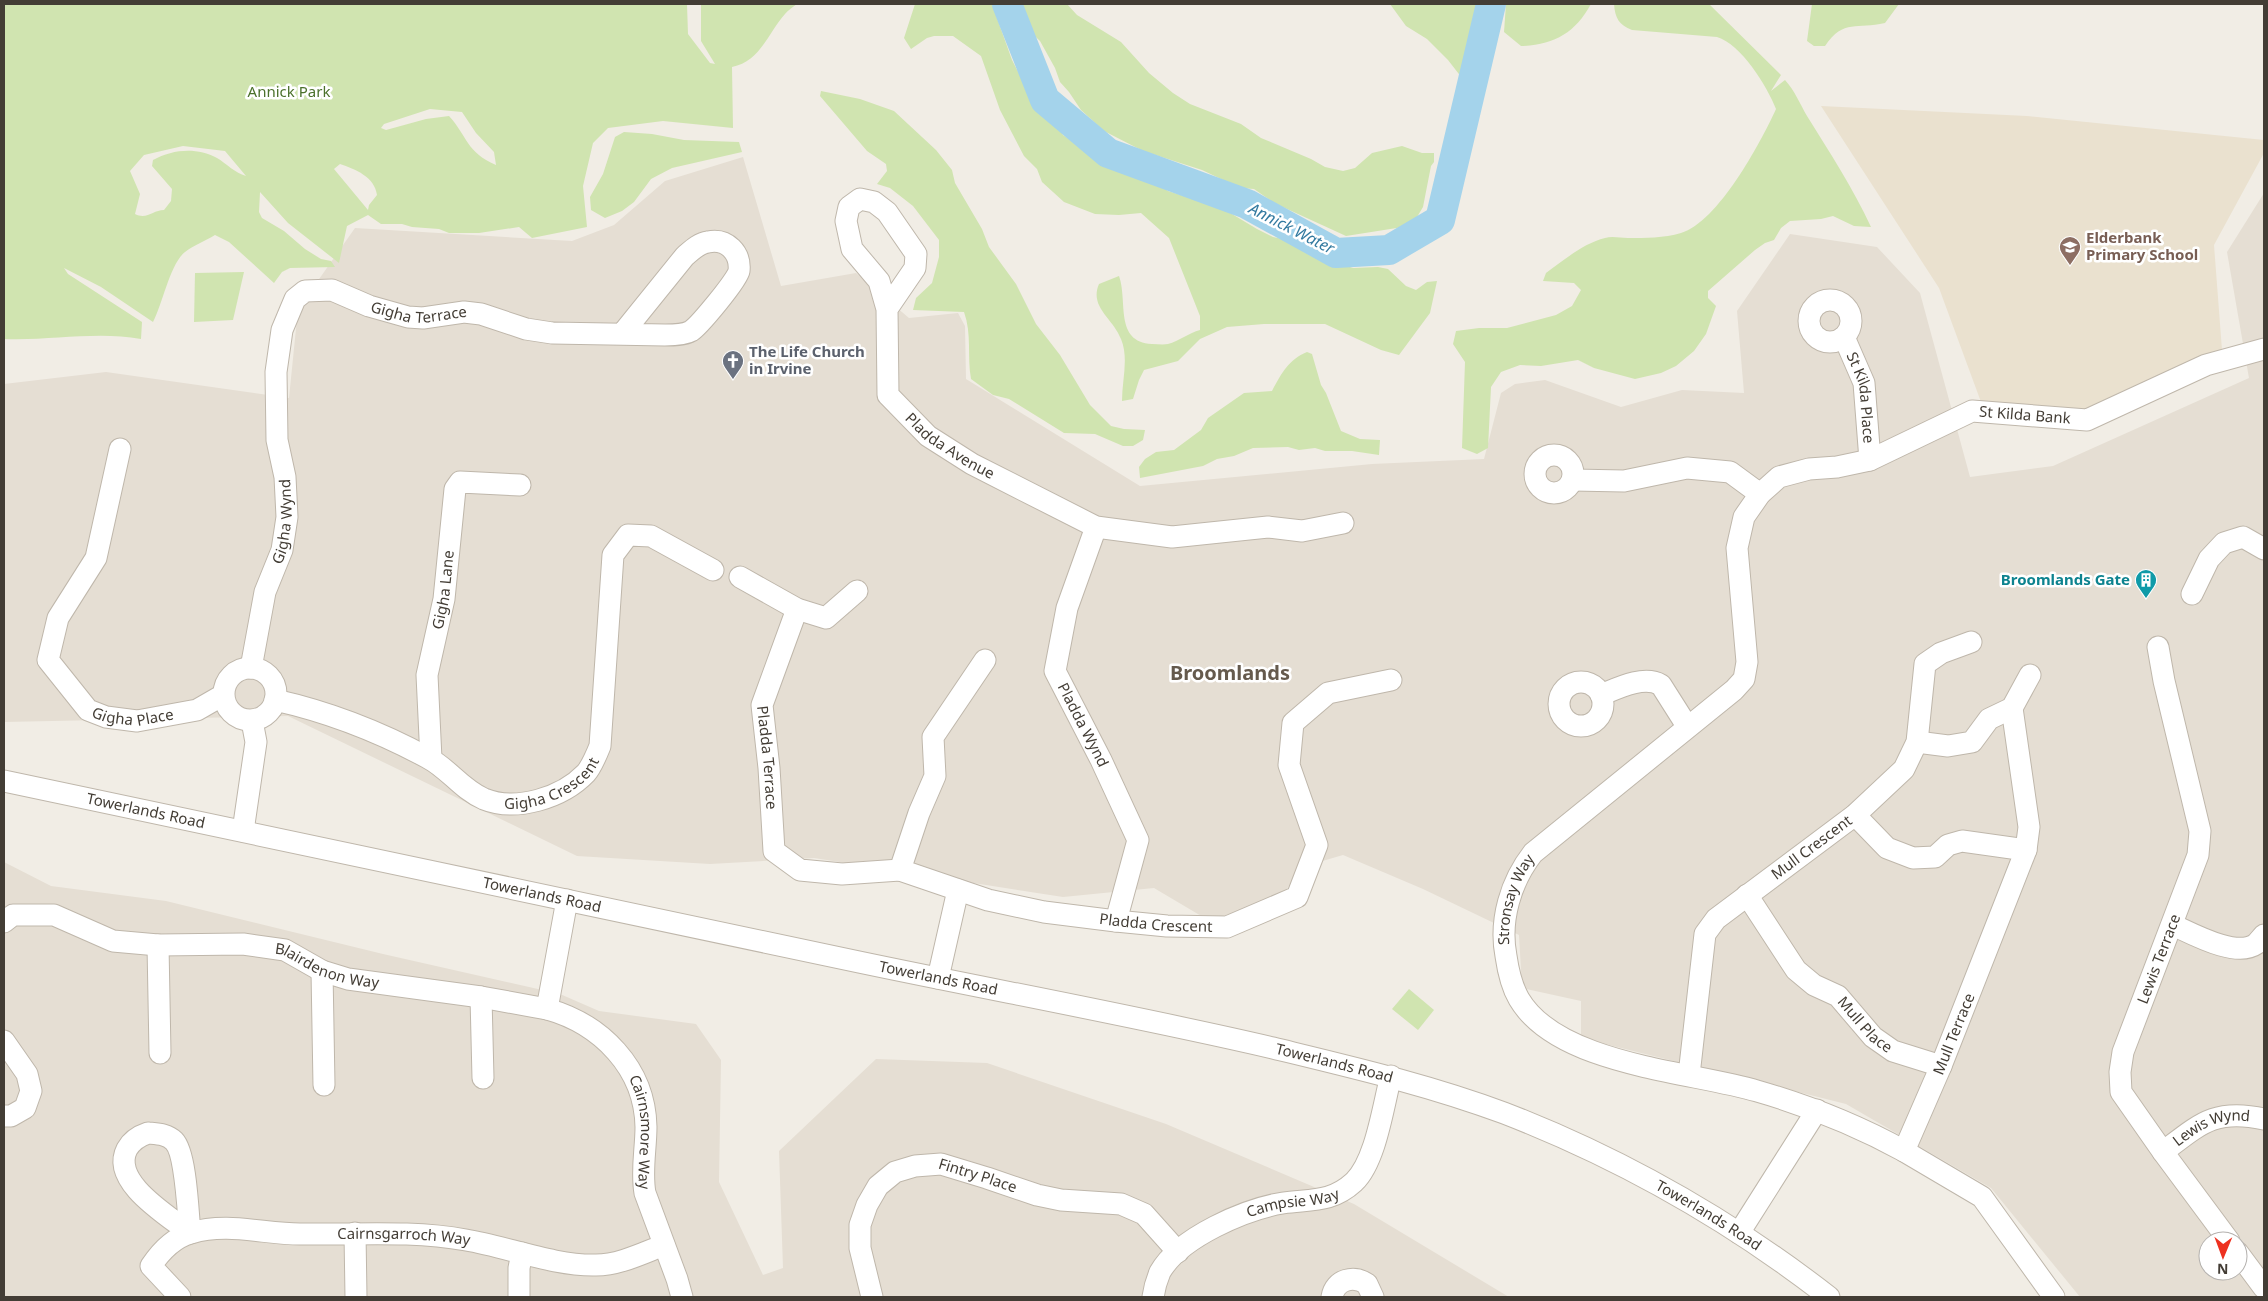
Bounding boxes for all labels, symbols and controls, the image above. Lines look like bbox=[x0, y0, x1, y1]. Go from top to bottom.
park label: Annick Park bbox=[248, 81, 330, 101]
water label: Annick Water bbox=[1245, 197, 1339, 259]
place label: Elderbank Primary School bbox=[2086, 227, 2198, 264]
school or university icon: Elderbank Primary School bbox=[2058, 235, 2082, 266]
street label: Gigha Terrace bbox=[369, 296, 468, 327]
place label: The Life Church in Irvine bbox=[749, 341, 865, 378]
church icon: The Life Church in Irvine bbox=[721, 349, 745, 380]
street label: St Kilda Place bbox=[1843, 349, 1880, 444]
street label: St Kilda Bank bbox=[1979, 401, 2072, 428]
street label: Pladda Avenue bbox=[902, 408, 998, 483]
street label: Gigha Wynd bbox=[266, 479, 296, 567]
street label: Gigha Lane bbox=[427, 549, 458, 631]
building icon: Broomlands Gate bbox=[2134, 568, 2158, 599]
place label: Broomlands Gate bbox=[2001, 569, 2130, 589]
district label: Broomlands bbox=[1170, 659, 1290, 686]
street label: Pladda Wynd bbox=[1054, 679, 1114, 770]
street label: Gigha Place bbox=[89, 701, 175, 730]
street label: Pladda Terrace bbox=[753, 705, 782, 810]
street label: Gigha Crescent bbox=[504, 753, 603, 813]
street label: Towerlands Road bbox=[85, 788, 207, 832]
street label: Mull Crescent bbox=[1767, 810, 1856, 883]
street label: Stronsay Way bbox=[1493, 849, 1538, 946]
street label: Towerlands Road bbox=[481, 872, 603, 916]
street label: Pladda Crescent bbox=[1098, 908, 1213, 936]
street label: Lewis Terrace bbox=[2132, 911, 2184, 1006]
street label: Blairdenon Way bbox=[274, 938, 381, 992]
street label: Towerlands Road bbox=[878, 955, 1000, 999]
street label: Mull Terrace bbox=[1928, 990, 1979, 1077]
street label: Mull Place bbox=[1834, 992, 1897, 1057]
street label: Towerlands Road bbox=[1274, 1038, 1396, 1087]
street label: Cairnsmore Way bbox=[625, 1071, 657, 1191]
street label: Lewis Wynd bbox=[2168, 1104, 2251, 1150]
street label: Fintry Place bbox=[936, 1153, 1020, 1196]
street label: Towerlands Road bbox=[1653, 1175, 1766, 1254]
street label: Campsie Way bbox=[1243, 1183, 1342, 1221]
street label: Cairnsgarroch Way bbox=[337, 1223, 472, 1250]
north arrow bbox=[2198, 1231, 2248, 1281]
text: N bbox=[2217, 1260, 2229, 1279]

